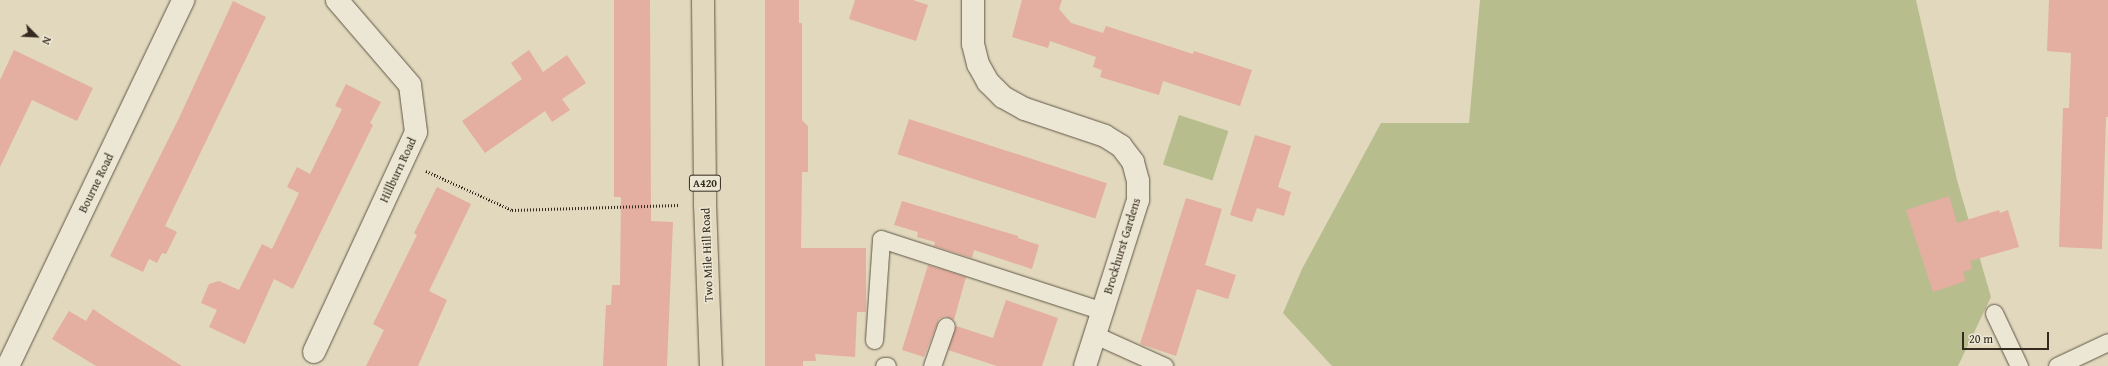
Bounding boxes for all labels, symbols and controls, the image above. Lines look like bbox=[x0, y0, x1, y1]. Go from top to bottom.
north arrow bbox=[16, 16, 56, 56]
text: N bbox=[38, 34, 56, 47]
street label: Hillburn Road bbox=[377, 135, 419, 205]
street label: Bourne Road bbox=[75, 151, 117, 215]
road number: A420 bbox=[688, 174, 722, 192]
street label: Brockhurst Gardens bbox=[1101, 196, 1143, 296]
street label: Two Mile Hill Road bbox=[698, 208, 716, 302]
scale bar bbox=[1964, 324, 2051, 350]
text: 20 m bbox=[1969, 330, 1993, 347]

